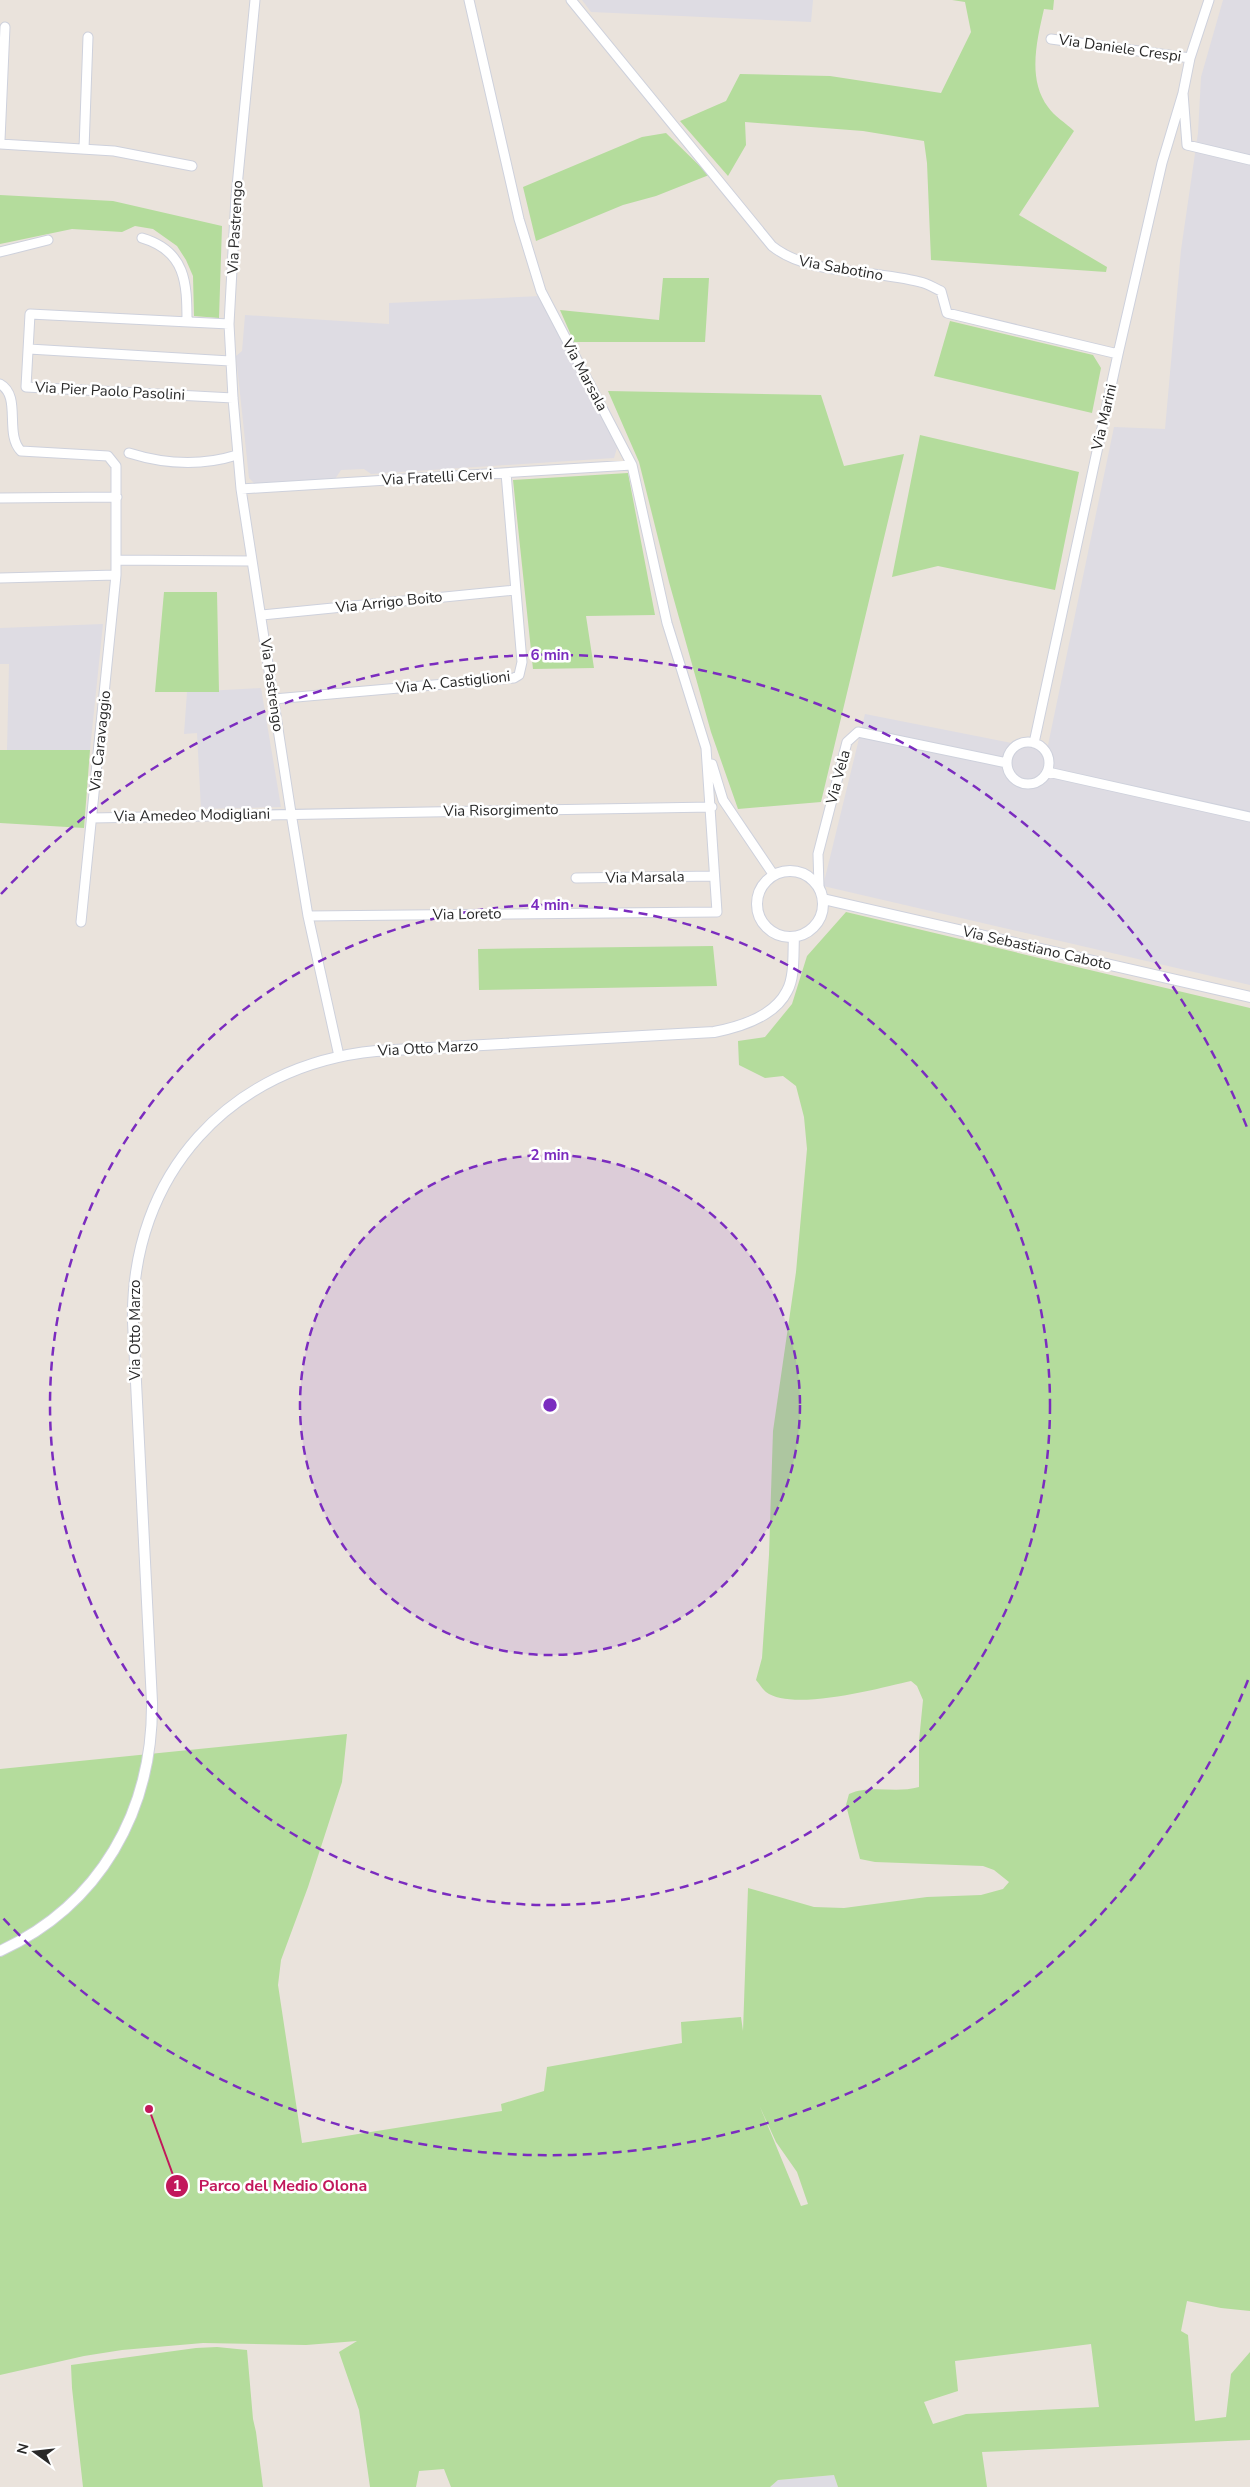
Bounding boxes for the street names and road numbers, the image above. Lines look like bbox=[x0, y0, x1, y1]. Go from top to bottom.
street label: Via Daniele Crespi bbox=[1056, 29, 1183, 67]
street label: Via Pastrengo bbox=[223, 180, 247, 275]
street label: Via Sabotino bbox=[796, 251, 885, 285]
street label: Via Marsala bbox=[557, 334, 612, 415]
street label: Via Pier Paolo Pasolini bbox=[33, 377, 186, 405]
street label: Via Marini bbox=[1086, 382, 1121, 453]
street label: Via Fratelli Cervi bbox=[380, 464, 493, 490]
street label: Via Arrigo Boito bbox=[334, 586, 443, 618]
street label: Via Pastrengo bbox=[255, 636, 288, 733]
street label: Via A. Castiglioni bbox=[394, 666, 511, 698]
street label: Via Caravaggio bbox=[85, 689, 115, 794]
street label: Via Vela bbox=[821, 748, 855, 807]
street label: Via Risorgimento bbox=[442, 799, 559, 821]
street label: Via Amedeo Modigliani bbox=[113, 804, 270, 826]
street label: Via Marsala bbox=[604, 866, 685, 888]
street label: Via Loreto bbox=[431, 903, 502, 925]
street label: Via Sebastiano Caboto bbox=[960, 921, 1113, 975]
street label: Via Otto Marzo bbox=[376, 1035, 479, 1061]
street label: Via Otto Marzo bbox=[125, 1280, 145, 1381]

